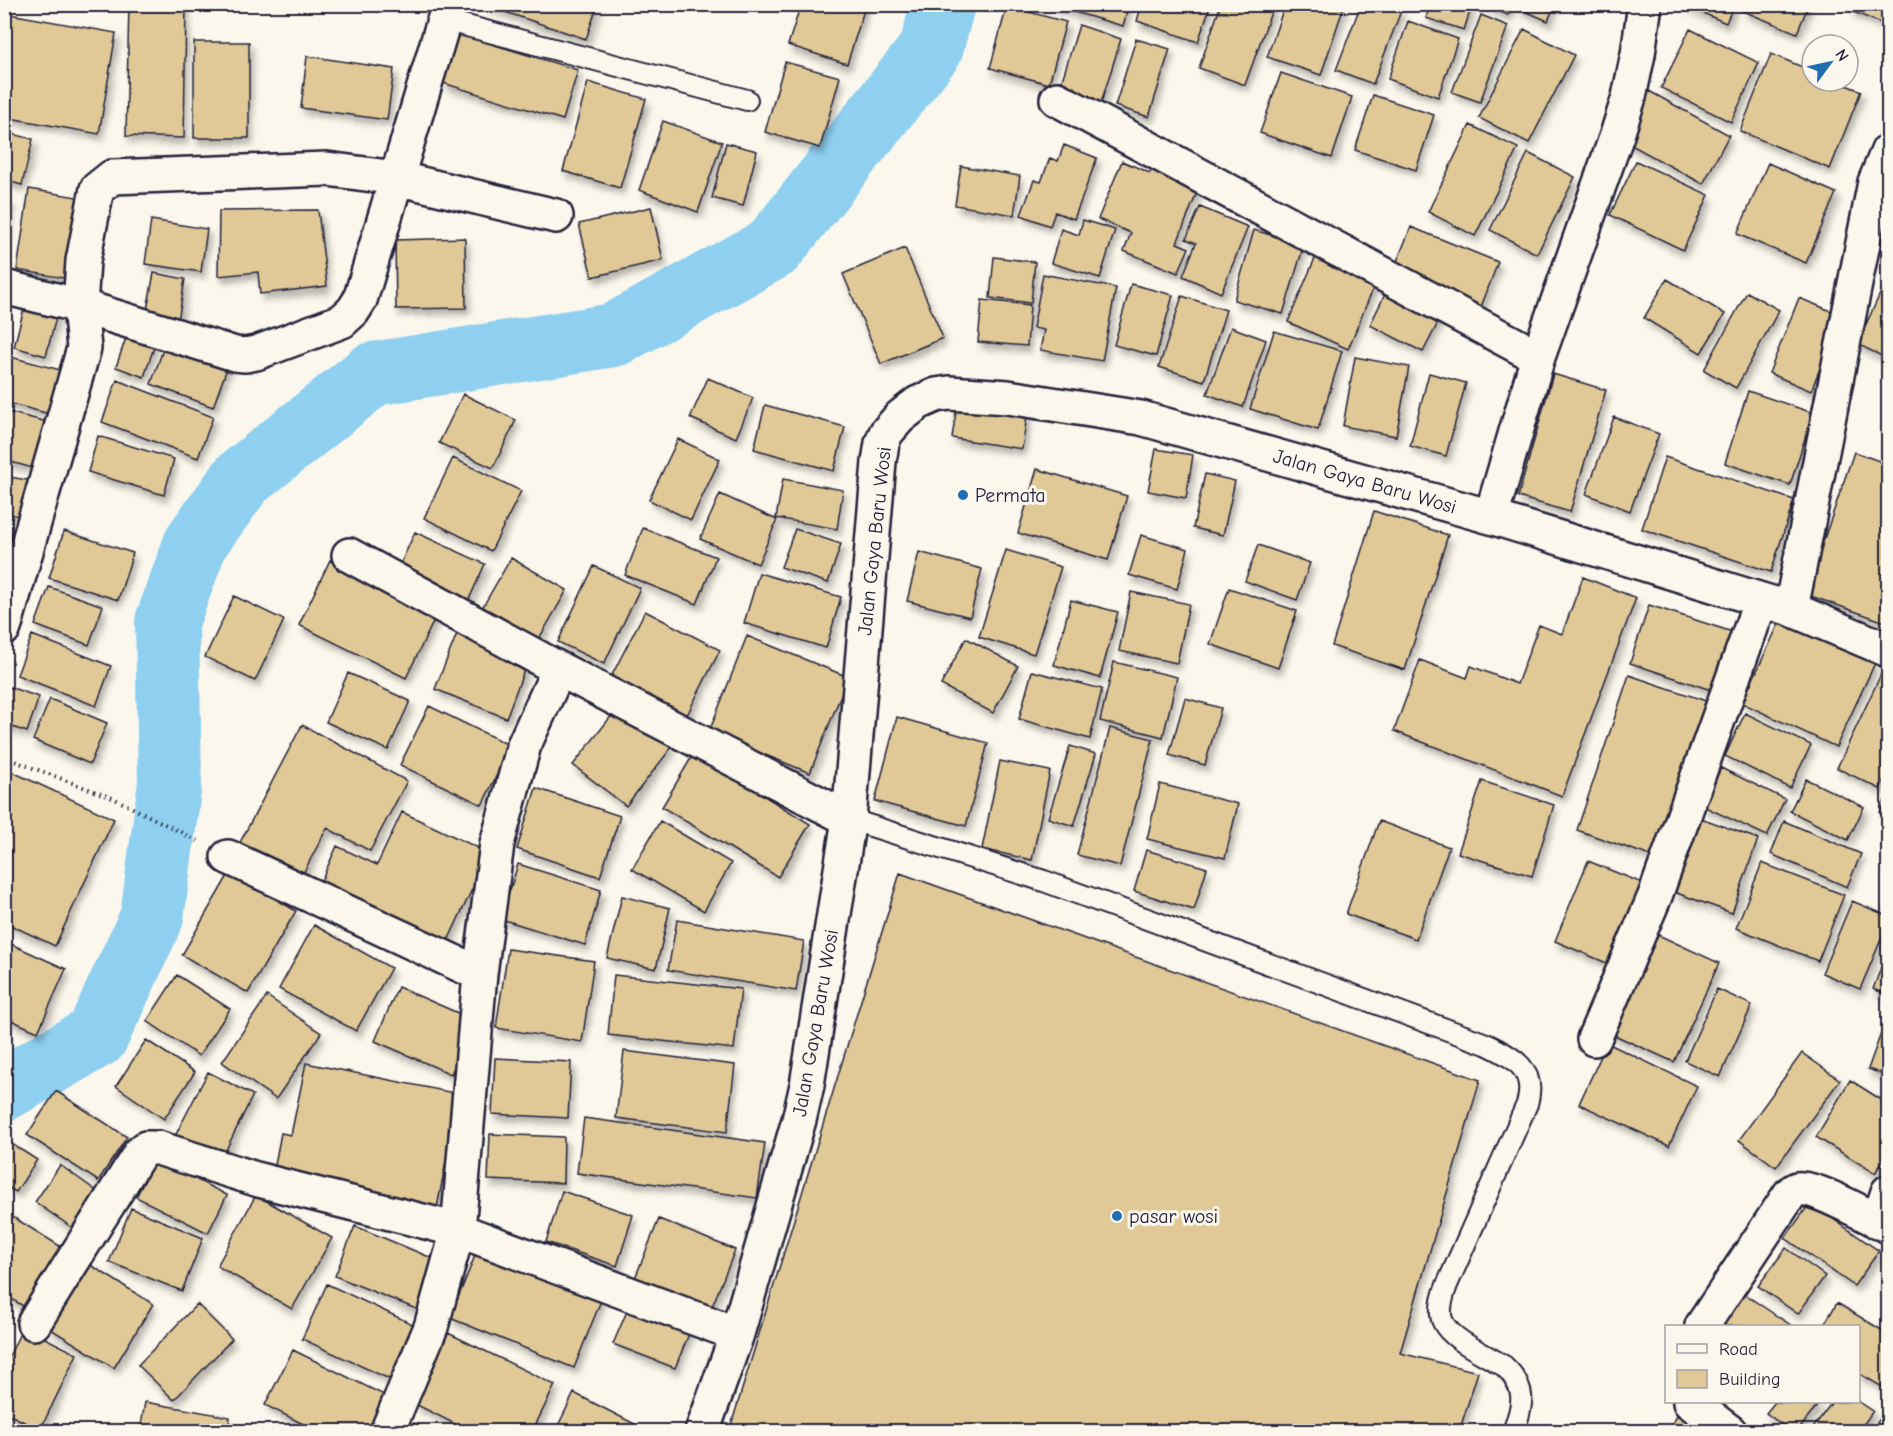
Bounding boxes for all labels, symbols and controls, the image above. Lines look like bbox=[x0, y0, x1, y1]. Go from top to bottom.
north arrow bbox=[1800, 33, 1860, 93]
text: N bbox=[1831, 46, 1852, 65]
street label: Jalan Gaya Baru Wosi bbox=[1271, 444, 1459, 519]
street label: Jalan Gaya Baru Wosi bbox=[853, 446, 896, 637]
place label: Permata bbox=[975, 484, 1046, 507]
marker: Permata bbox=[956, 488, 970, 502]
street label: Jalan Gaya Baru Wosi bbox=[788, 928, 843, 1118]
place label: pasar wosi bbox=[1129, 1205, 1218, 1228]
marker: pasar wosi bbox=[1110, 1209, 1124, 1223]
legend bbox=[1665, 1325, 1860, 1403]
text: Road bbox=[1719, 1339, 1758, 1360]
text: Building bbox=[1719, 1369, 1781, 1390]

